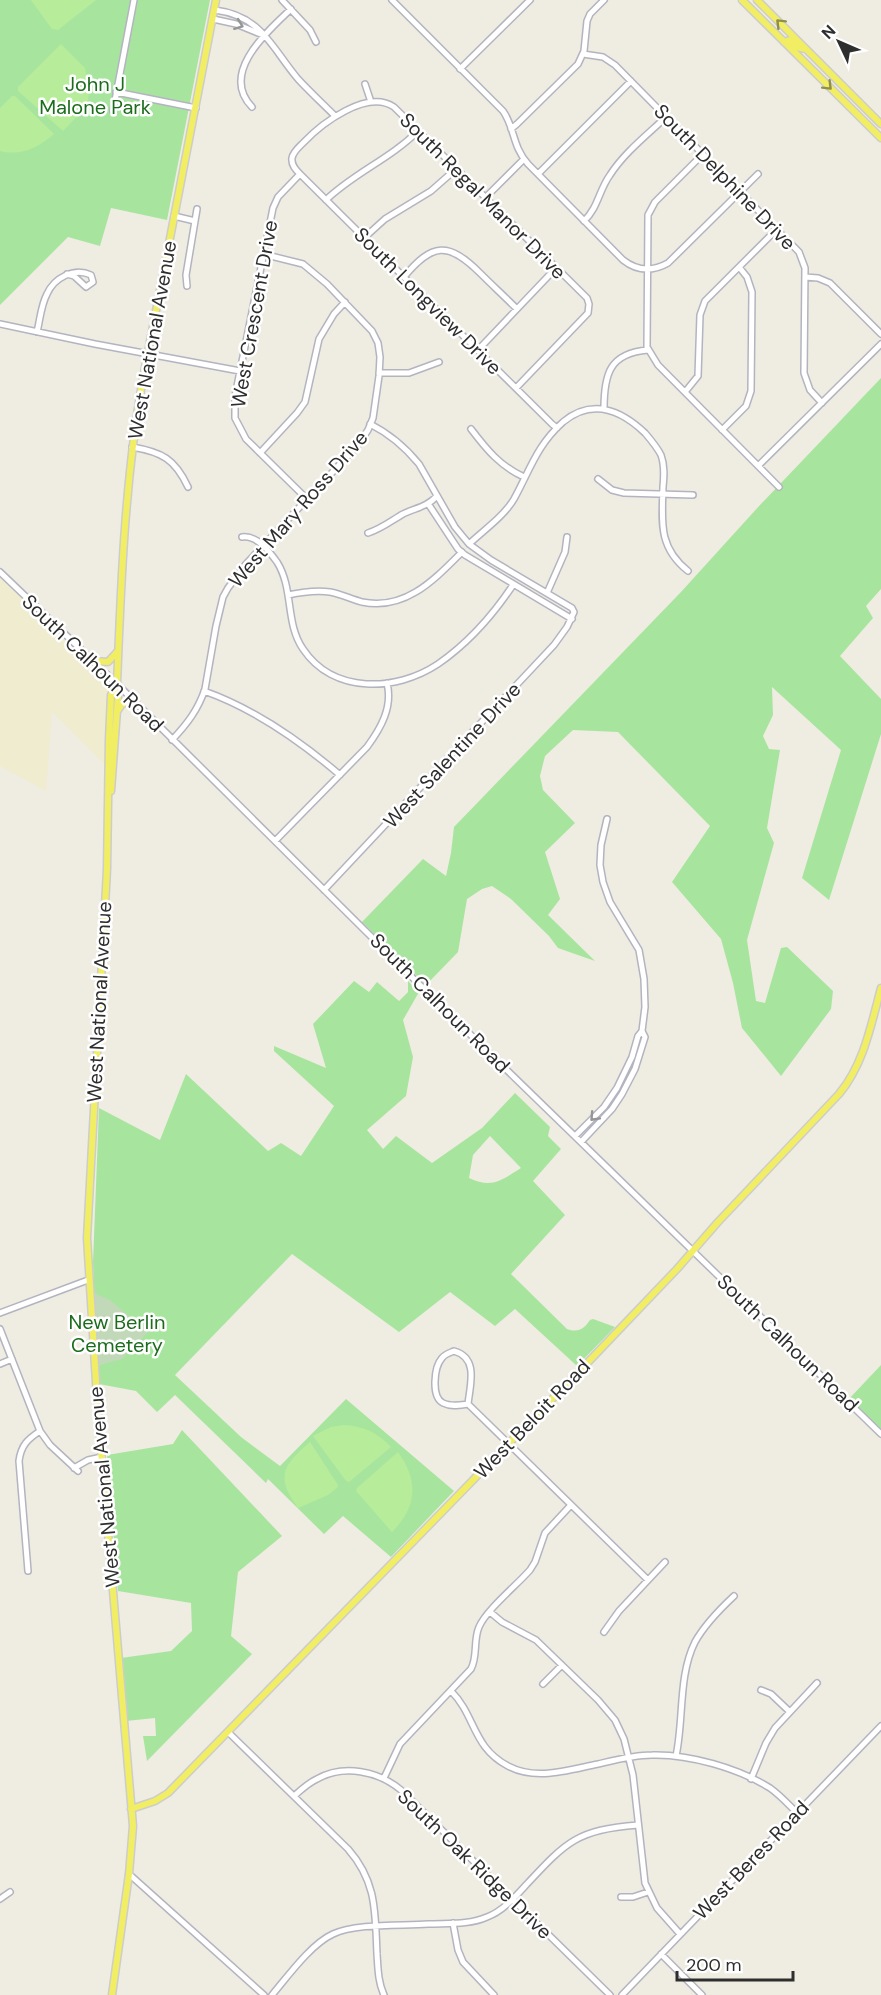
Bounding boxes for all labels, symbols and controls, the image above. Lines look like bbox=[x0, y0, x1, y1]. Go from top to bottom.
north arrow bbox=[809, 12, 869, 72]
one-way arrow bbox=[233, 18, 244, 31]
one-way arrow bbox=[776, 20, 787, 31]
text: N bbox=[817, 20, 840, 43]
park label: John J Malone Park bbox=[39, 71, 151, 120]
one-way arrow bbox=[820, 78, 831, 89]
street label: South Delphine Drive bbox=[648, 98, 802, 256]
street label: South Regal Manor Drive bbox=[394, 107, 572, 285]
street label: West Crescent Drive bbox=[225, 218, 283, 410]
street label: South Longview Drive bbox=[349, 222, 507, 380]
street label: West National Avenue bbox=[122, 239, 182, 441]
street label: West Mary Ross Drive bbox=[223, 425, 373, 593]
street label: South Calhoun Road bbox=[17, 589, 169, 737]
street label: West Salentine Drive bbox=[378, 677, 526, 833]
street label: West National Avenue bbox=[81, 901, 117, 1103]
street label: South Calhoun Road bbox=[365, 928, 515, 1078]
one-way arrow bbox=[590, 1110, 601, 1121]
street label: South Calhoun Road bbox=[712, 1269, 864, 1417]
park label: New Berlin Cemetery bbox=[69, 1309, 165, 1358]
street label: West Beloit Road bbox=[468, 1354, 596, 1484]
street label: West National Avenue bbox=[82, 1386, 126, 1588]
street label: South Oak Ridge Drive bbox=[392, 1783, 558, 1945]
street label: West Beres Road bbox=[687, 1795, 815, 1925]
scale bar bbox=[677, 1944, 792, 1982]
text: 200 m bbox=[686, 1953, 742, 1977]

